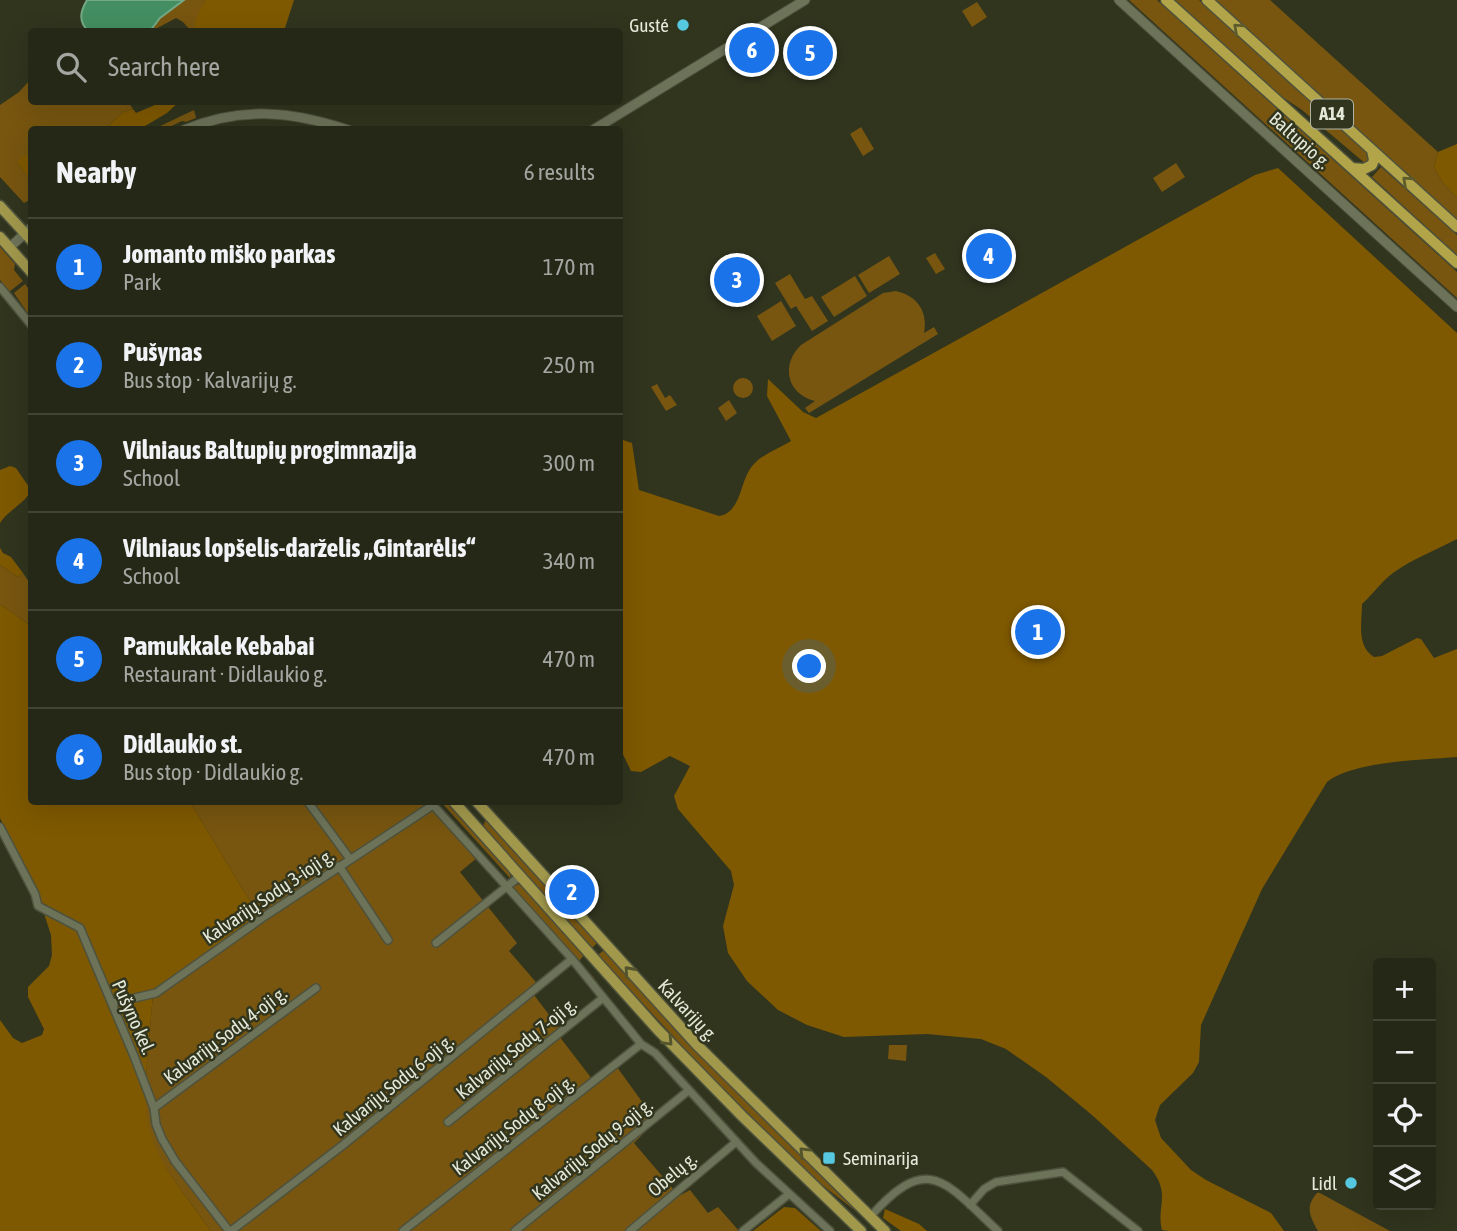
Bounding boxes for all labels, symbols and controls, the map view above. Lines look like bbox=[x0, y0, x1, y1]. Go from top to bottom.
place label: Gusté bbox=[629, 14, 669, 36]
marker: Gusté bbox=[675, 17, 691, 33]
pin: 6 bbox=[729, 24, 775, 76]
one-way arrow bbox=[1233, 24, 1246, 37]
pin: 5 bbox=[787, 27, 833, 79]
search box bbox=[28, 28, 623, 105]
icon: search bbox=[52, 48, 90, 86]
text: Search here bbox=[108, 52, 220, 82]
road number: A14 bbox=[1311, 100, 1353, 128]
street label: Baltupio g. bbox=[1265, 107, 1335, 173]
text: Nearby bbox=[56, 155, 136, 189]
text: 6 results bbox=[524, 159, 595, 185]
one-way arrow bbox=[1402, 177, 1415, 190]
pin: 4 bbox=[966, 230, 1012, 282]
text: Jomanto miško parkas bbox=[123, 239, 335, 269]
text: 1 bbox=[74, 254, 84, 280]
text: 170 m bbox=[543, 254, 595, 280]
pin: 3 bbox=[714, 254, 760, 306]
text: Park bbox=[123, 269, 161, 295]
text: Pušynas bbox=[123, 337, 202, 367]
text: 2 bbox=[74, 352, 84, 378]
text: 250 m bbox=[543, 352, 595, 378]
text: Bus stop · Kalvarijų g. bbox=[123, 367, 297, 393]
text: Vilniaus Baltupių progimnazija bbox=[123, 435, 417, 465]
text: 3 bbox=[74, 450, 84, 476]
text: 300 m bbox=[543, 450, 595, 476]
text: School bbox=[123, 465, 180, 491]
text: Vilniaus lopšelis-darželis „Gintarėlis“ bbox=[123, 533, 475, 563]
text: 4 bbox=[74, 548, 84, 574]
text: 340 m bbox=[543, 548, 595, 574]
text: School bbox=[123, 563, 180, 589]
pin: 1 bbox=[1015, 606, 1061, 658]
text: Pamukkale Kebabai bbox=[123, 631, 314, 661]
text: 5 bbox=[74, 646, 84, 672]
text: 470 m bbox=[543, 646, 595, 672]
your location bbox=[792, 649, 826, 683]
text: Restaurant · Didlaukio g. bbox=[123, 661, 327, 687]
text: Didlaukio st. bbox=[123, 729, 242, 759]
text: 6 bbox=[74, 744, 84, 770]
text: 470 m bbox=[543, 744, 595, 770]
text: Bus stop · Didlaukio g. bbox=[123, 759, 303, 785]
street label: Kalvarijų Sodų 3-ioji g. bbox=[199, 844, 337, 948]
pin: 2 bbox=[549, 866, 595, 918]
map controls bbox=[1373, 958, 1436, 1210]
button: + bbox=[1373, 958, 1436, 1021]
one-way arrow bbox=[625, 966, 637, 979]
street label: Kalvarijų g. bbox=[654, 974, 722, 1046]
street label: Pušyno kel. bbox=[108, 977, 160, 1057]
street label: Kalvarijų Sodų 4-oji g. bbox=[159, 982, 291, 1088]
street label: Kalvarijų Sodų 7-oji g. bbox=[451, 993, 581, 1103]
button: − bbox=[1373, 1021, 1436, 1084]
street label: Kalvarijų Sodų 6-oji g. bbox=[328, 1030, 458, 1140]
one-way arrow bbox=[660, 1033, 673, 1046]
street label: Kalvarijų Sodų 8-oji g. bbox=[448, 1071, 578, 1179]
button: locate bbox=[1373, 1084, 1436, 1147]
street label: Kalvarijų Sodų 9-oji g. bbox=[527, 1094, 657, 1204]
street label: Obelų g. bbox=[643, 1147, 701, 1201]
place label: Seminarija bbox=[843, 1147, 919, 1169]
button: layers bbox=[1373, 1147, 1436, 1210]
one-way arrow bbox=[799, 1148, 812, 1161]
marker: Seminarija bbox=[821, 1150, 837, 1166]
place label: Lidl bbox=[1311, 1172, 1337, 1194]
marker: Lidl bbox=[1343, 1175, 1359, 1191]

